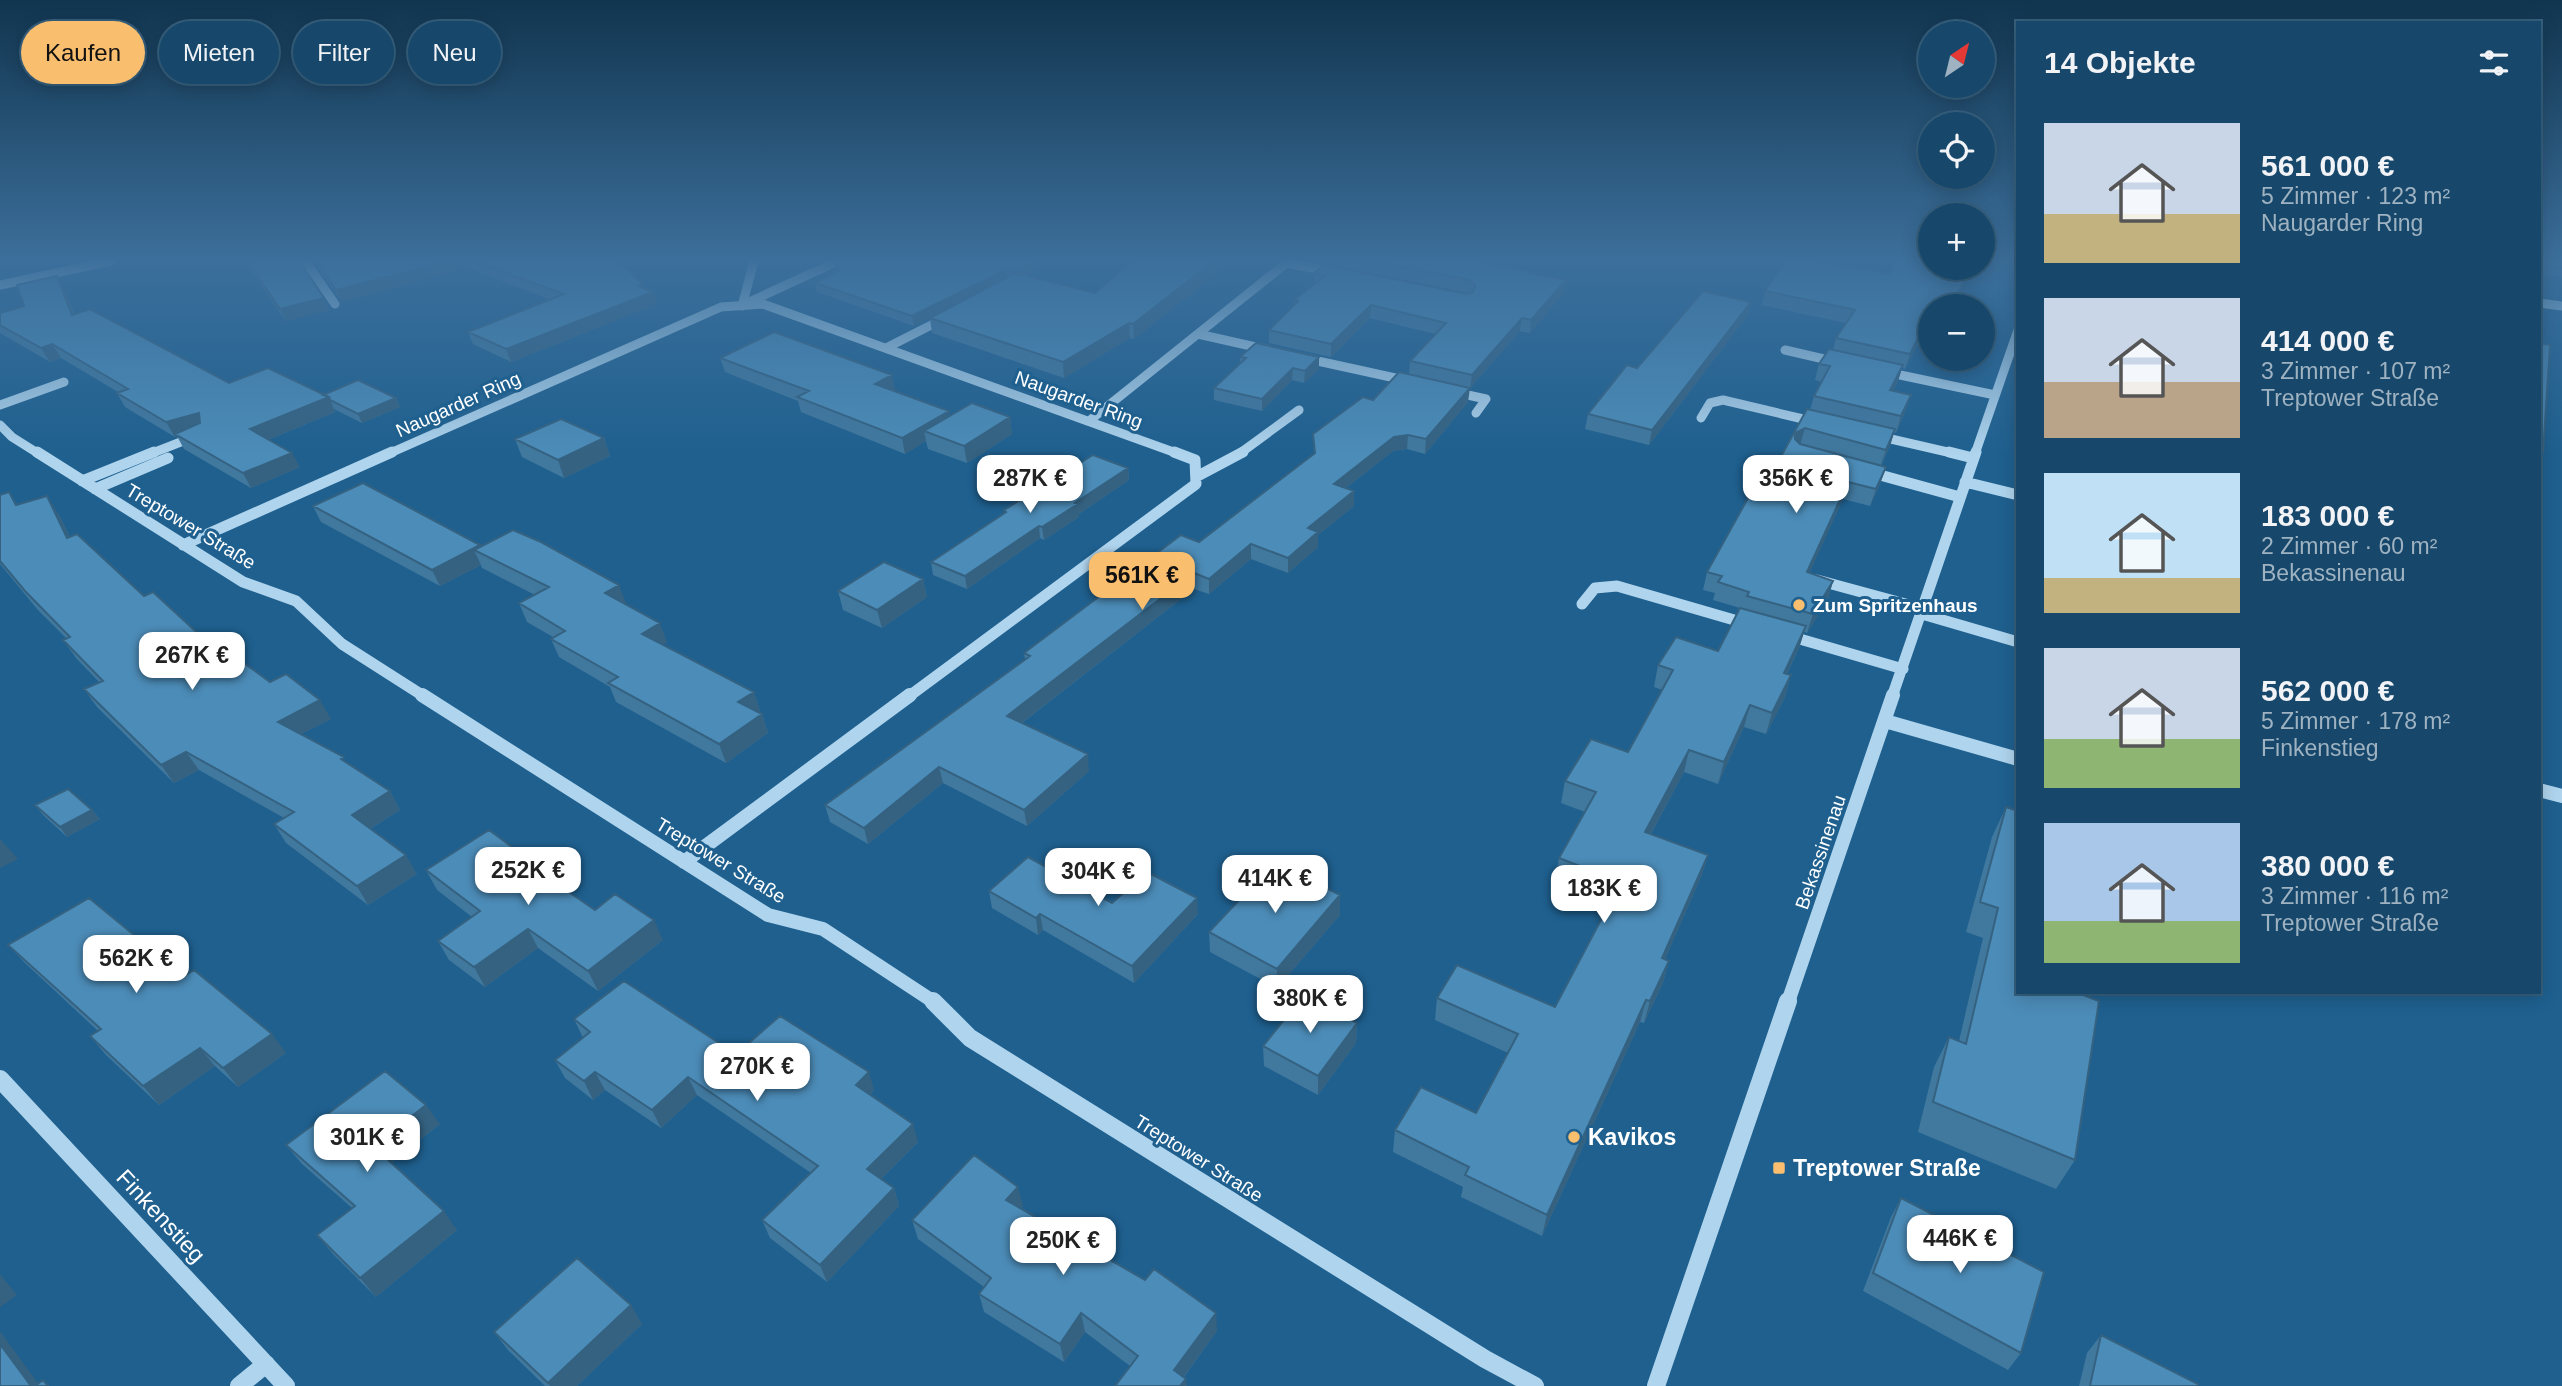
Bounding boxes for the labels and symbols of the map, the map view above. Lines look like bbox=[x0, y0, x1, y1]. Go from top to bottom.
north arrow bbox=[1918, 21, 1995, 98]
street label: Naugarder Ring bbox=[1012, 367, 1145, 432]
street label: Naugarder Ring bbox=[393, 368, 524, 441]
pin: 287K € bbox=[973, 456, 1087, 515]
pin: 356K € bbox=[1739, 456, 1853, 515]
street label: Treptower Straße bbox=[122, 480, 259, 573]
pin: 561K € bbox=[1085, 552, 1199, 612]
place label: Zum Spritzenhaus bbox=[1813, 595, 1978, 616]
marker: Zum Spritzenhaus bbox=[1791, 597, 1807, 613]
pin: 267K € bbox=[135, 632, 249, 692]
street label: Bekassinenau bbox=[1791, 792, 1850, 912]
street label: Treptower Straße bbox=[652, 814, 789, 907]
pin: 252K € bbox=[471, 848, 585, 907]
pin: 304K € bbox=[1041, 848, 1155, 908]
pin: 414K € bbox=[1218, 856, 1332, 915]
pin: 183K € bbox=[1547, 866, 1661, 925]
pin: 562K € bbox=[79, 936, 193, 995]
pin: 380K € bbox=[1253, 976, 1367, 1035]
pin: 270K € bbox=[700, 1044, 814, 1103]
street label: Treptower Straße bbox=[1131, 1111, 1267, 1206]
pin: 301K € bbox=[310, 1114, 424, 1174]
place label: Kavikos bbox=[1588, 1124, 1676, 1150]
marker: Kavikos bbox=[1566, 1129, 1582, 1145]
place label: Treptower Straße bbox=[1793, 1155, 1981, 1181]
marker: Treptower Straße bbox=[1771, 1160, 1787, 1176]
street label: Finkenstieg bbox=[111, 1164, 211, 1268]
pin: 446K € bbox=[1903, 1216, 2017, 1275]
pin: 250K € bbox=[1006, 1218, 1120, 1277]

